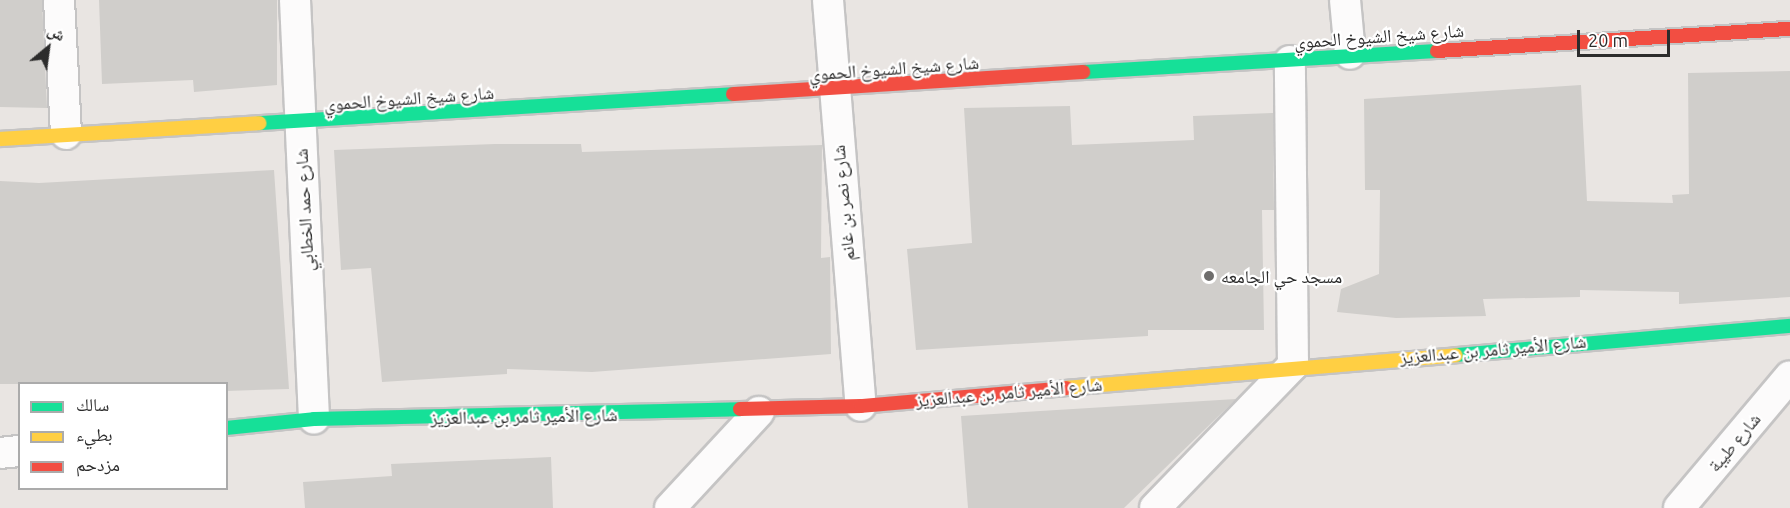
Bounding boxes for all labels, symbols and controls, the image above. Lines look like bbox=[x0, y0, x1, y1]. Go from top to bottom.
north arrow bbox=[18, 18, 78, 78]
scale bar bbox=[1580, 18, 1673, 56]
street label: شارع شيخ الشيوخ الحموي bbox=[1293, 19, 1465, 53]
text: ش bbox=[45, 20, 69, 44]
text: 20 m bbox=[1588, 30, 1628, 50]
street label: شارع شيخ الشيوخ الحموي bbox=[808, 51, 980, 85]
street label: شارع شيخ الشيوخ الحموي bbox=[323, 81, 495, 115]
street label: شارع نصر بن غانم bbox=[827, 144, 859, 262]
street label: شارع حمد الخطابي bbox=[290, 148, 318, 272]
place label: مسجد حي الجامعه bbox=[1221, 265, 1342, 287]
marker: مسجد حي الجامعه bbox=[1202, 269, 1216, 283]
street label: شارع الأمير ثامر بن عبدالعزيز bbox=[1399, 330, 1587, 368]
street label: شارع الأمير ثامر بن عبدالعزيز bbox=[915, 373, 1103, 411]
legend bbox=[18, 382, 228, 490]
text: سالك bbox=[76, 394, 109, 414]
street label: شارع الأمير ثامر بن عبدالعزيز bbox=[430, 404, 618, 428]
street label: شارع طيبة bbox=[1703, 408, 1765, 476]
text: بطيء bbox=[76, 424, 113, 444]
text: مزدحم bbox=[76, 454, 120, 474]

